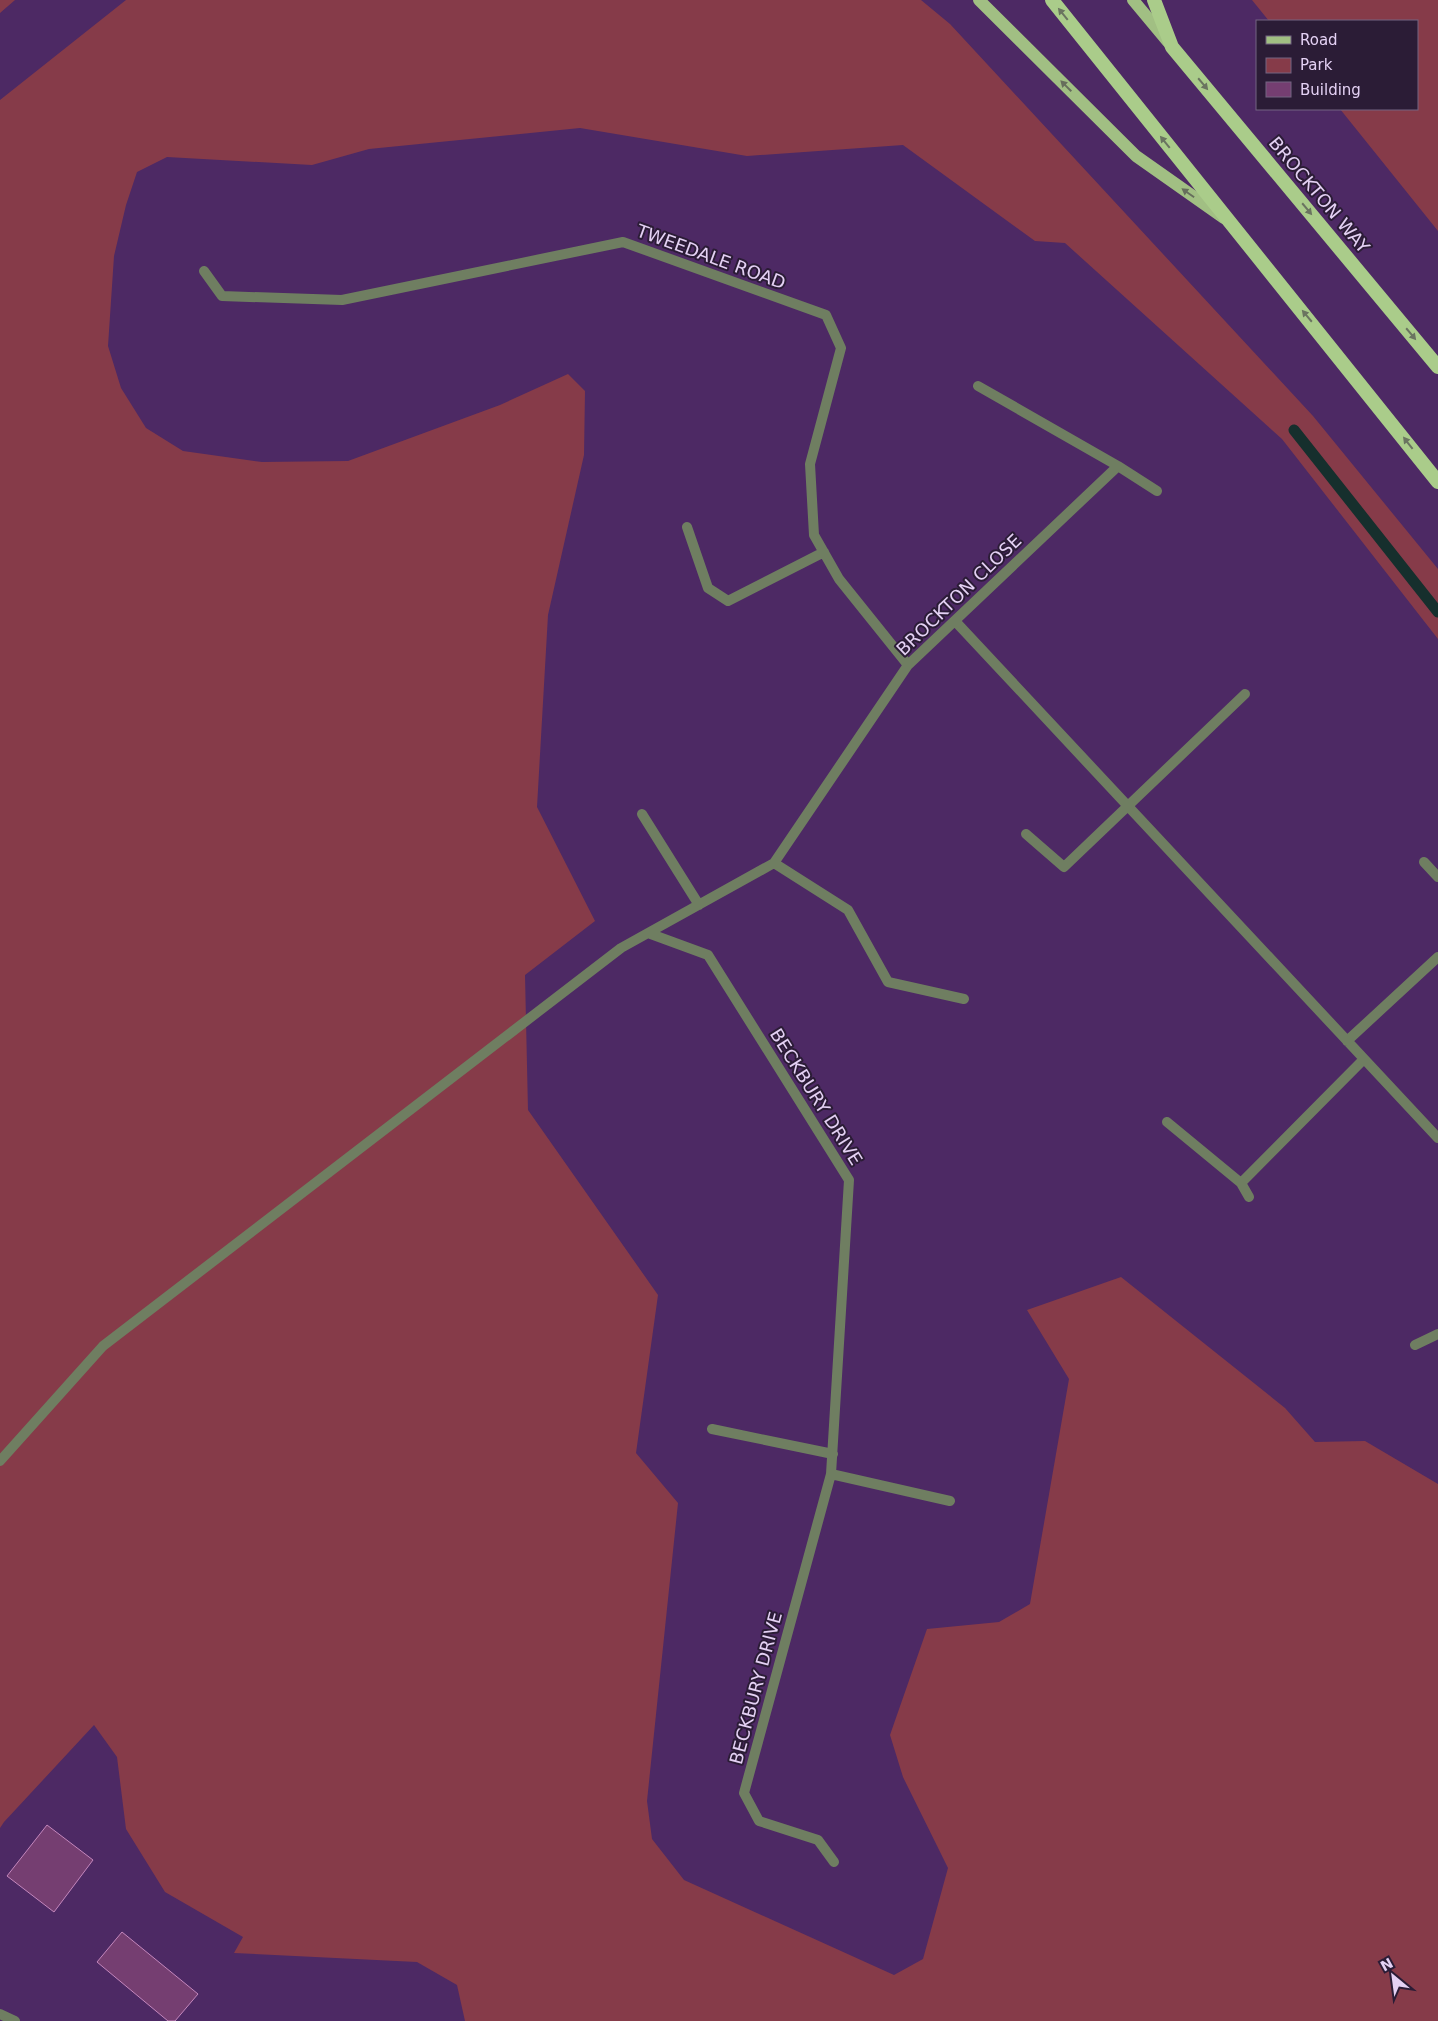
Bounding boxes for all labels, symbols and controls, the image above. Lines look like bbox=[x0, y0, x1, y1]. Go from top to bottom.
one-way arrow bbox=[1058, 8, 1069, 21]
legend bbox=[1256, 20, 1418, 110]
text: Road bbox=[1300, 31, 1338, 49]
text: Park bbox=[1300, 56, 1333, 74]
one-way arrow bbox=[1198, 77, 1209, 90]
one-way arrow bbox=[1060, 80, 1072, 92]
text: Building bbox=[1300, 81, 1361, 99]
street label: BROCKTON WAY bbox=[1265, 132, 1375, 258]
one-way arrow bbox=[1159, 135, 1170, 148]
one-way arrow bbox=[1181, 188, 1195, 198]
one-way arrow bbox=[1301, 203, 1313, 215]
street label: TWEEDALE ROAD bbox=[633, 219, 789, 293]
one-way arrow bbox=[1301, 310, 1312, 323]
one-way arrow bbox=[1405, 328, 1416, 340]
one-way arrow bbox=[1402, 437, 1413, 450]
street label: BROCKTON CLOSE bbox=[892, 530, 1025, 660]
street label: BECKBURY DRIVE bbox=[766, 1025, 867, 1169]
street label: BECKBURY DRIVE bbox=[725, 1609, 786, 1766]
north arrow bbox=[1368, 1951, 1418, 2001]
text: N bbox=[1378, 1955, 1396, 1974]

